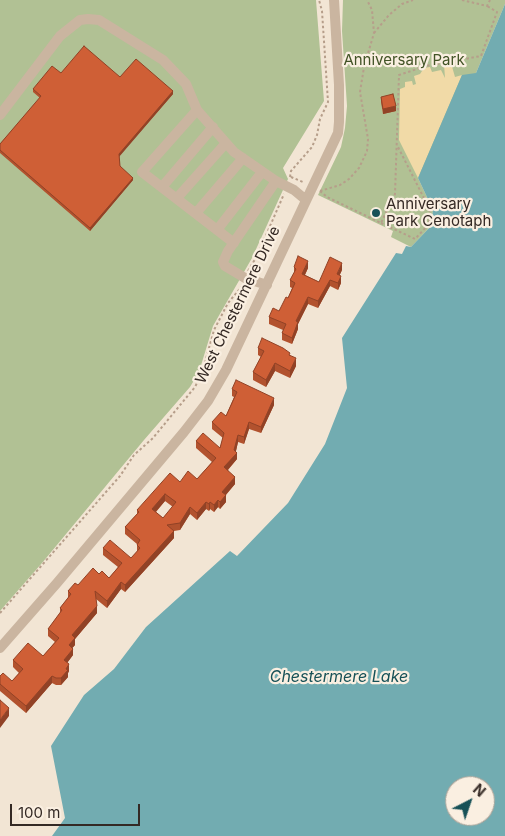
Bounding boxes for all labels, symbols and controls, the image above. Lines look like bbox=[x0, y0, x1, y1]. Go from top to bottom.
park label: Anniversary Park bbox=[343, 51, 465, 69]
place label: Anniversary Park Cenotaph bbox=[386, 195, 491, 230]
marker: Anniversary Park Cenotaph bbox=[370, 207, 382, 219]
street label: West Chestermere Drive bbox=[192, 223, 284, 387]
water label: Chestermere Lake bbox=[270, 667, 408, 687]
north arrow bbox=[445, 776, 495, 826]
text: N bbox=[470, 780, 489, 800]
scale bar bbox=[12, 794, 142, 826]
text: 100 m bbox=[18, 803, 60, 822]

